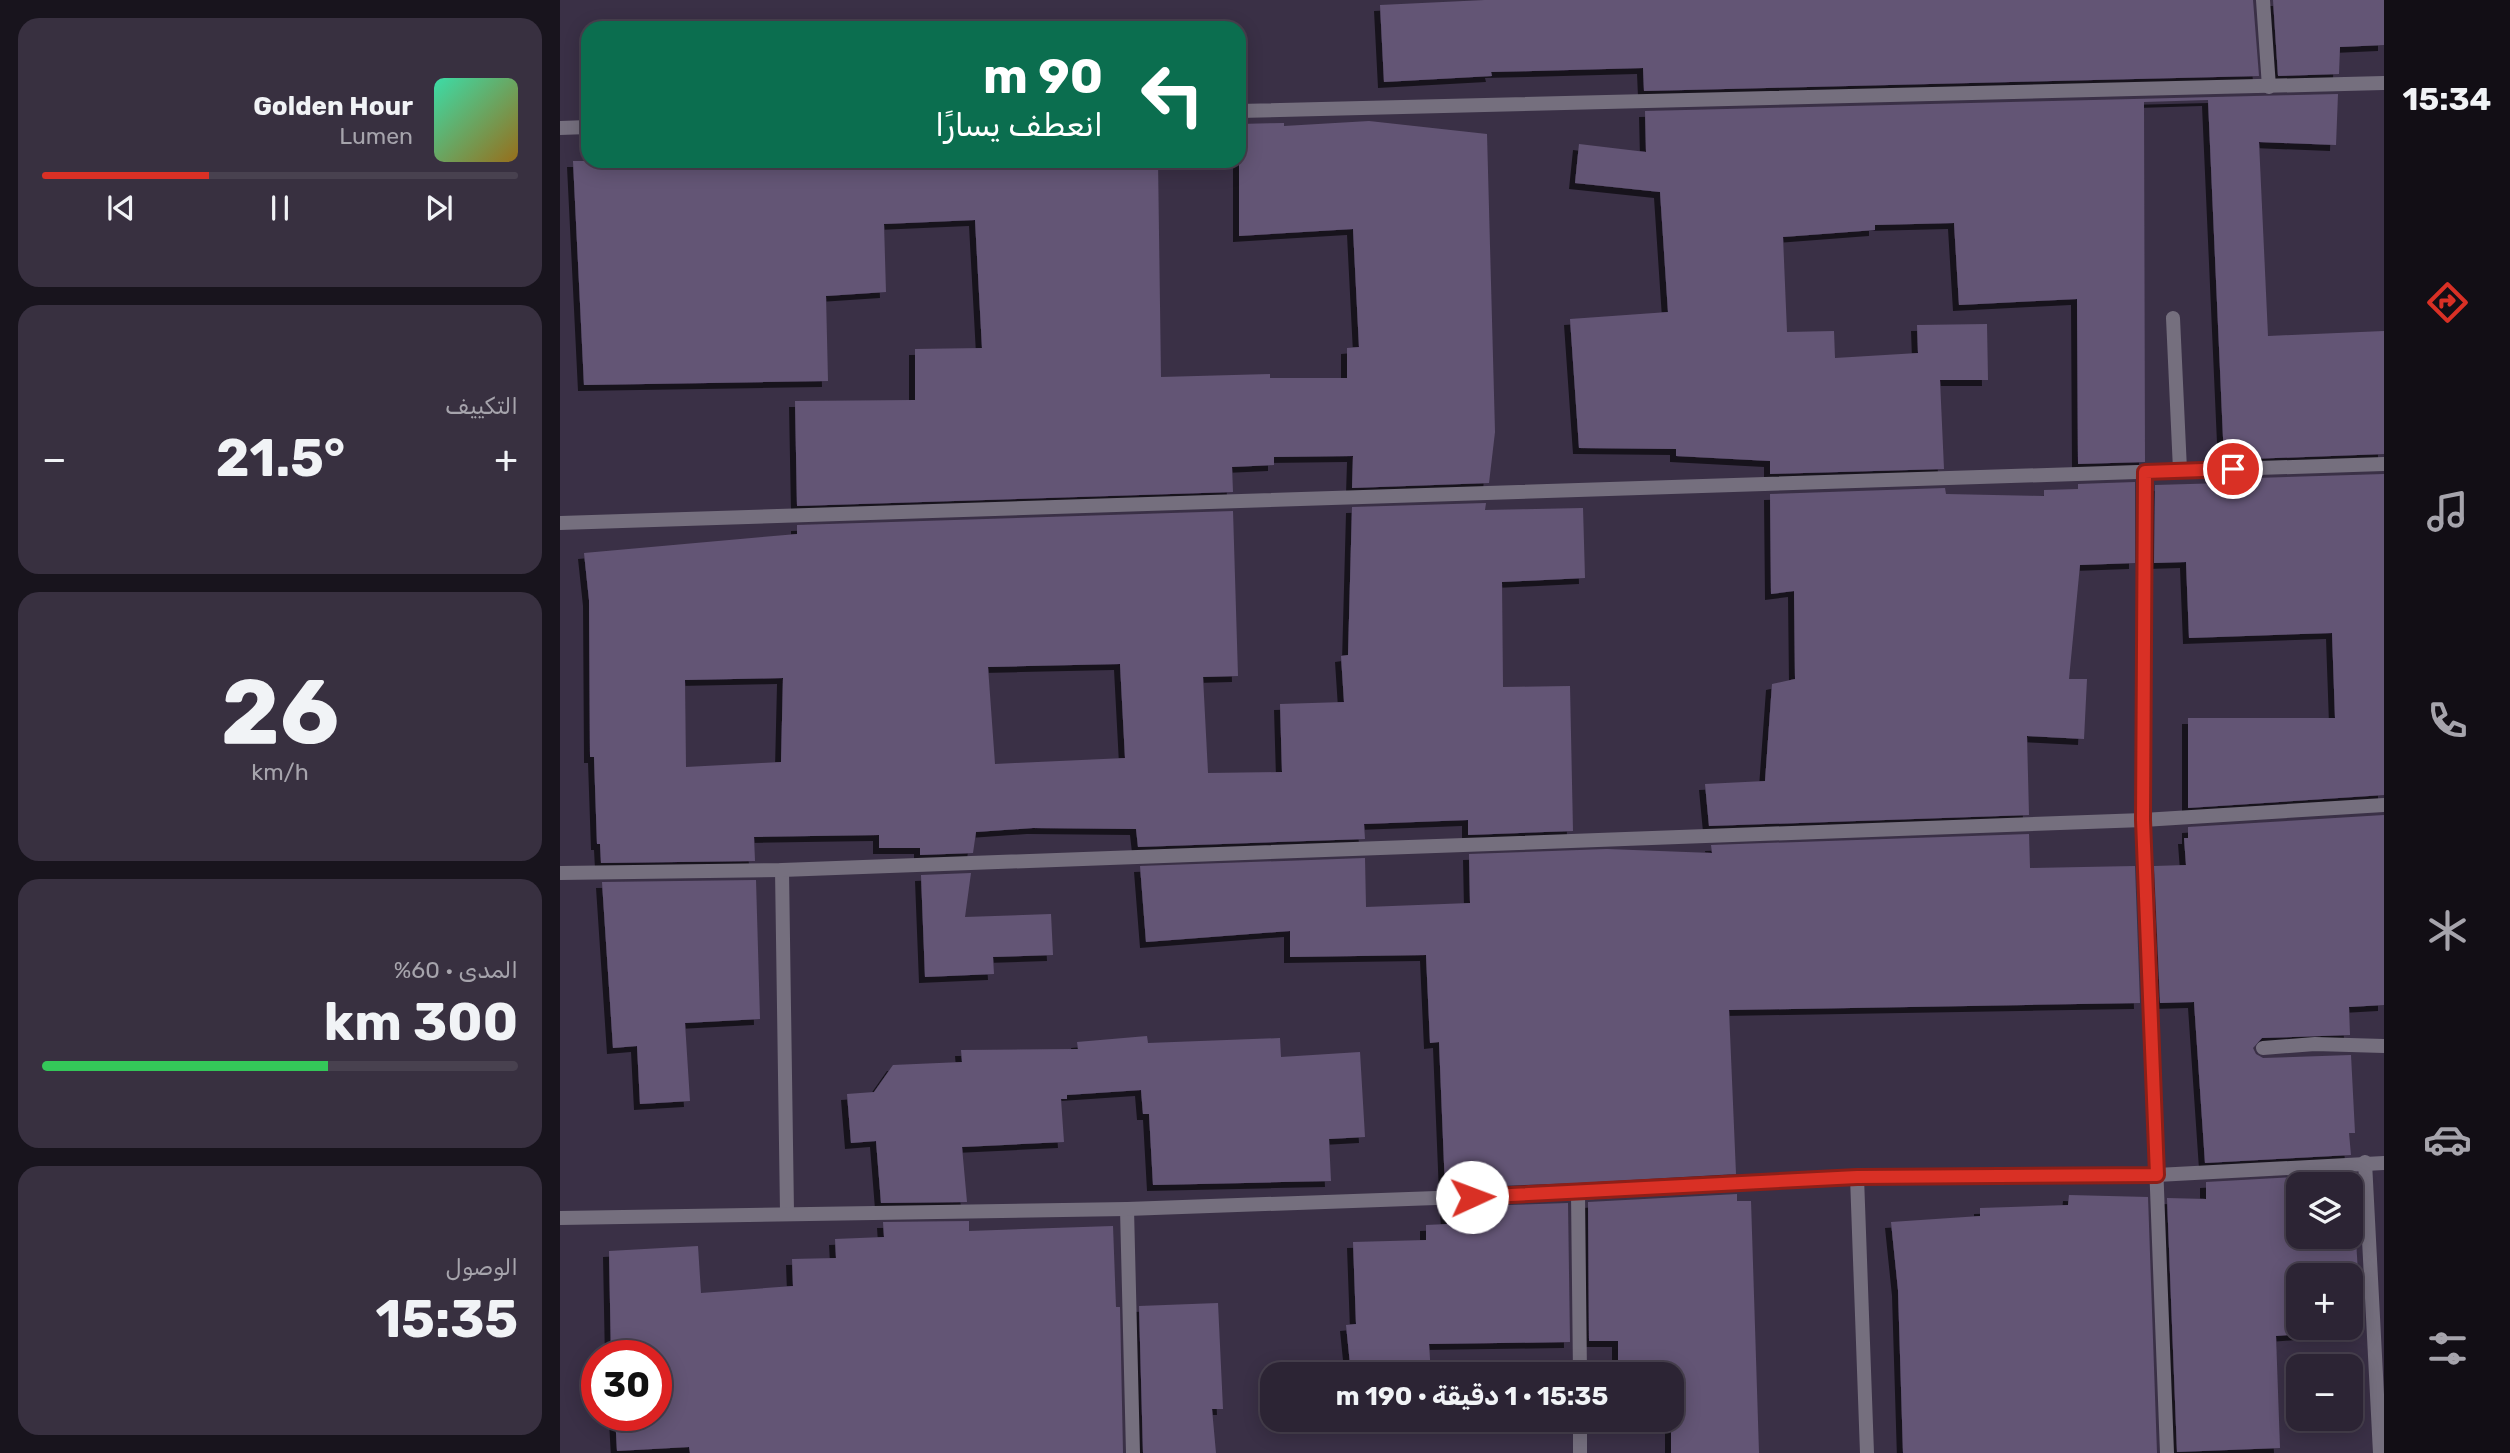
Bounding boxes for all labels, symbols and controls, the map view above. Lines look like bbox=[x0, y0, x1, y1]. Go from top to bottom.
text: 90 m bbox=[983, 47, 1103, 105]
icon: left bbox=[1127, 49, 1218, 140]
text: 15:34 bbox=[2403, 80, 2491, 118]
text: Golden Hour bbox=[253, 91, 413, 122]
text: انعطف يسارًا bbox=[935, 106, 1103, 144]
text: Lumen bbox=[339, 122, 413, 150]
icon: previous bbox=[102, 189, 140, 227]
icon: pause bbox=[261, 189, 299, 227]
icon: next bbox=[420, 189, 458, 227]
icon: directions bbox=[2423, 278, 2472, 327]
text: التكييف bbox=[445, 392, 518, 420]
text: 21.5° bbox=[216, 427, 345, 489]
text: − bbox=[42, 436, 67, 482]
text: + bbox=[494, 436, 518, 482]
pin bbox=[2203, 439, 2263, 499]
icon: arrive bbox=[2214, 450, 2252, 488]
icon: music bbox=[2423, 487, 2472, 536]
text: 26 bbox=[221, 658, 339, 766]
icon: phone bbox=[2423, 696, 2472, 745]
text: km/h bbox=[251, 758, 309, 786]
icon: climate bbox=[2423, 906, 2472, 955]
text: المدى · 60% bbox=[394, 956, 518, 984]
text: 300 km bbox=[324, 991, 518, 1053]
icon: car bbox=[2423, 1115, 2472, 1164]
position arrow bbox=[1435, 1160, 1509, 1234]
map controls bbox=[2286, 1172, 2363, 1431]
button: layers bbox=[2286, 1172, 2363, 1249]
text: الوصول bbox=[446, 1253, 518, 1281]
button: + bbox=[2286, 1263, 2363, 1340]
text: 15:35 bbox=[376, 1288, 518, 1350]
icon: filters bbox=[2423, 1324, 2472, 1373]
speed limit sign: 30 bbox=[581, 1340, 672, 1431]
button: − bbox=[2286, 1354, 2363, 1431]
text: 15:35 · 1 دقيقة · 190 m bbox=[1336, 1381, 1608, 1412]

